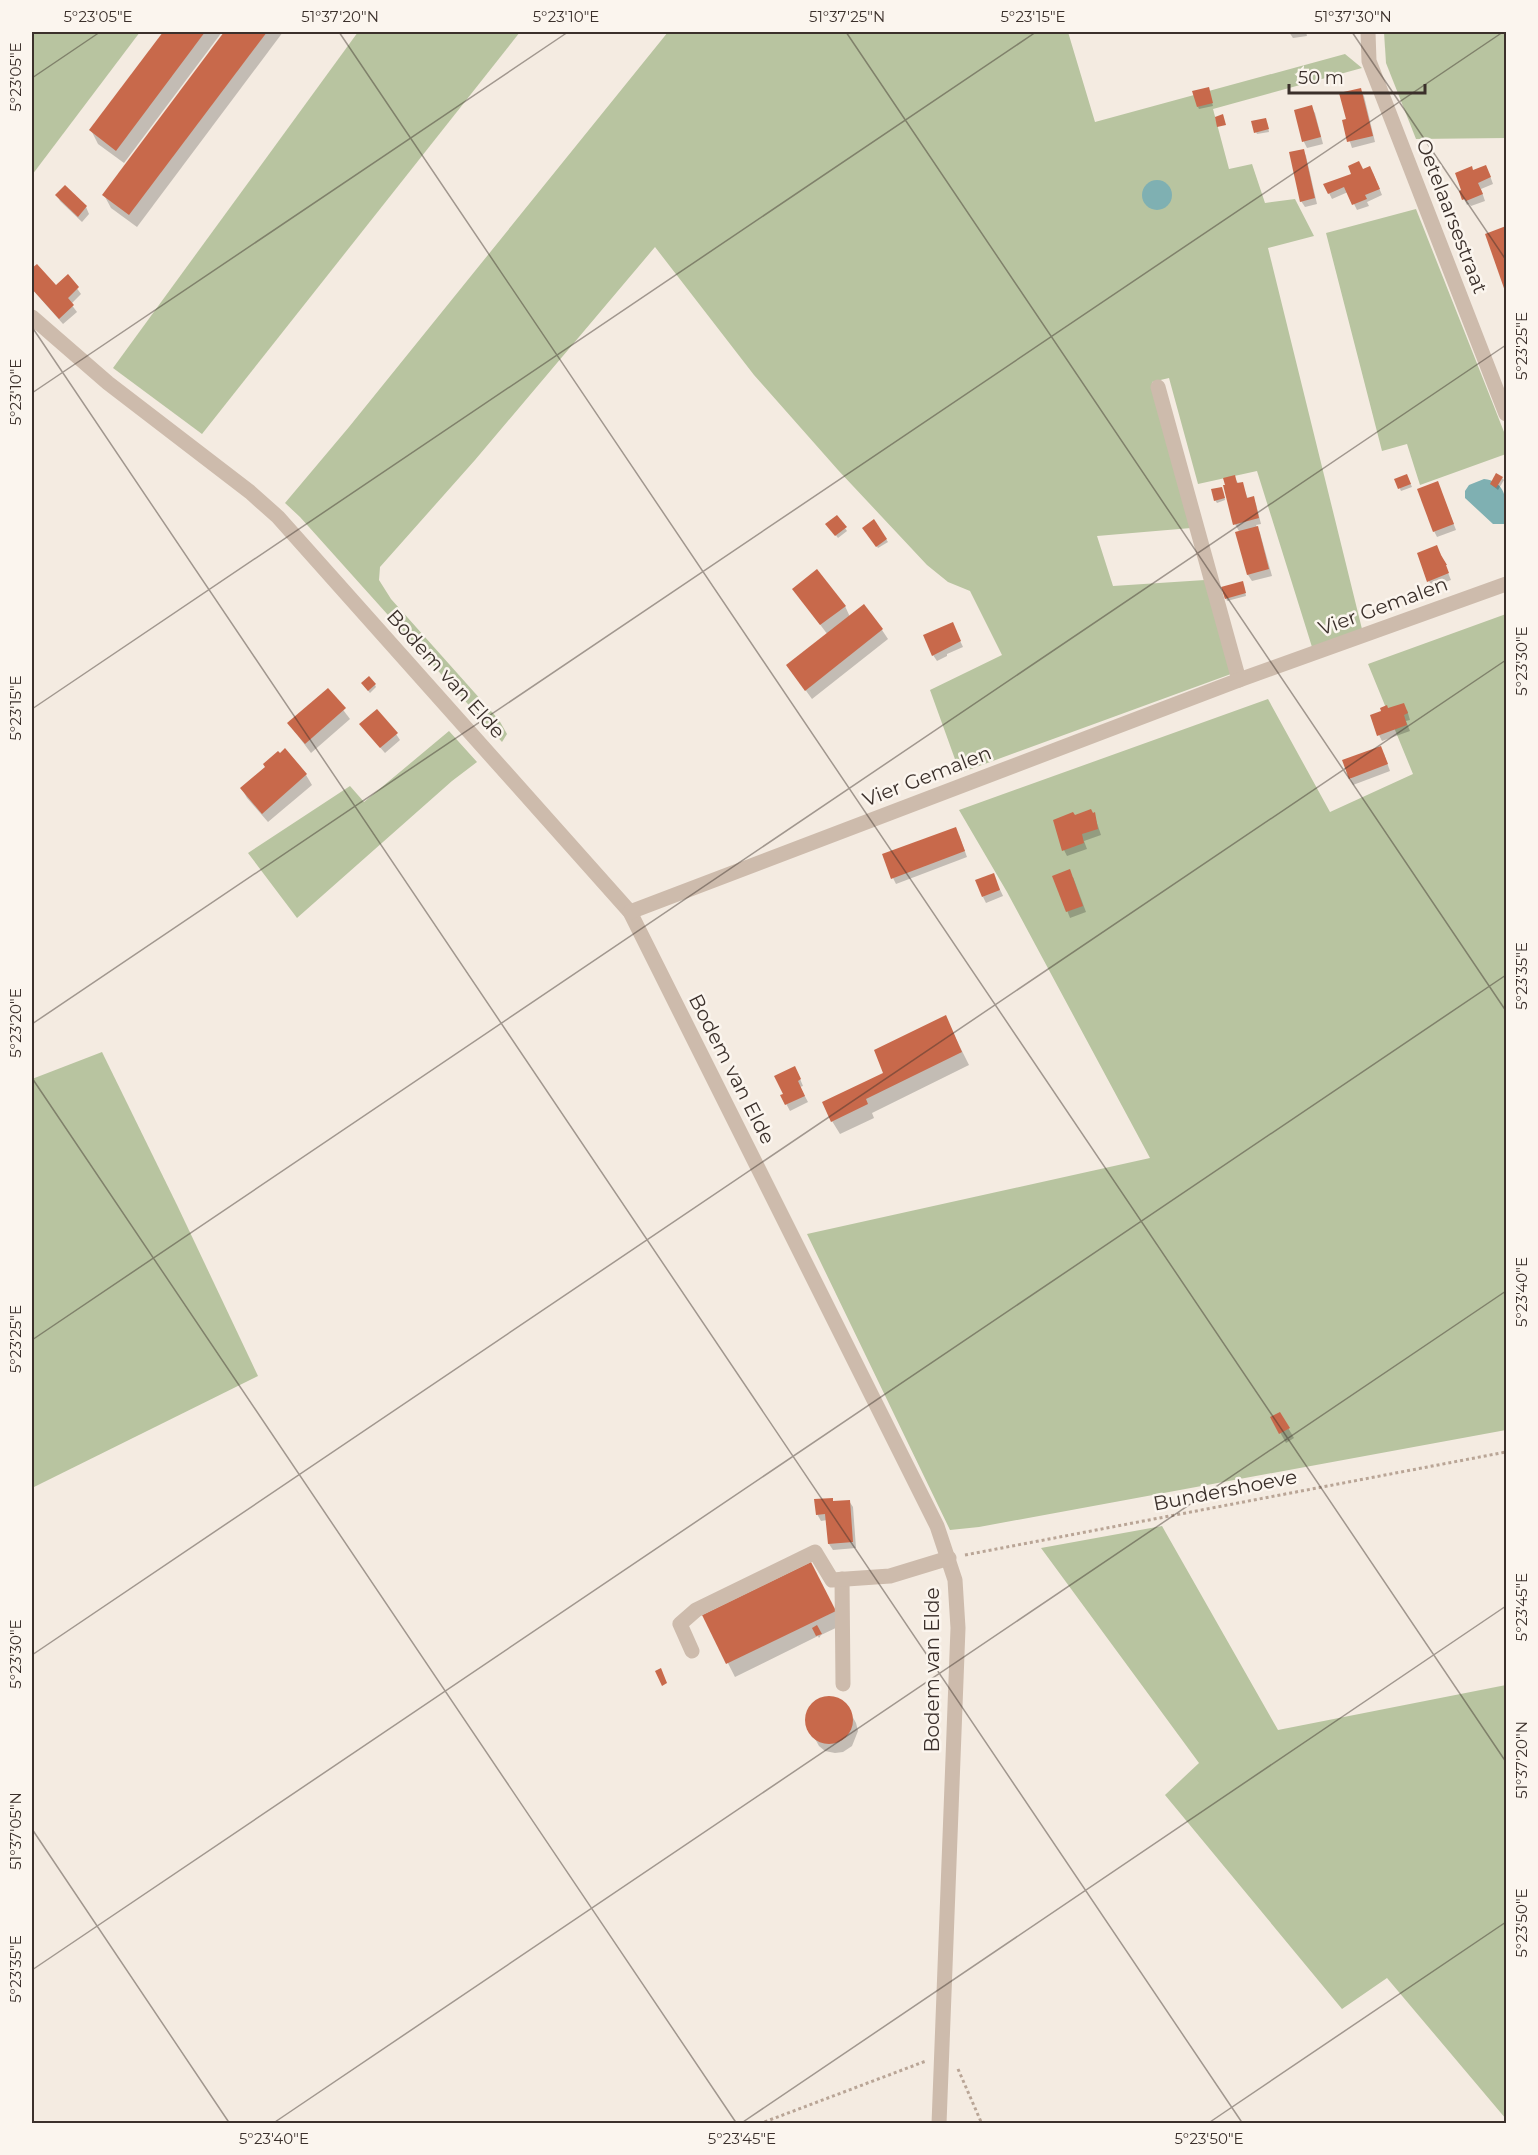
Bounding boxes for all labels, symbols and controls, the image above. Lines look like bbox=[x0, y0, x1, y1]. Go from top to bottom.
text: 5°23'05"E bbox=[63, 7, 133, 26]
text: 51°37'20"N bbox=[301, 7, 379, 26]
text: 5°23'10"E bbox=[533, 7, 599, 26]
text: 51°37'25"N bbox=[809, 7, 885, 26]
text: 5°23'15"E bbox=[1000, 7, 1066, 26]
text: 51°37'30"N bbox=[1314, 7, 1392, 26]
text: 5°23'05"E bbox=[6, 42, 25, 112]
scale bar bbox=[1289, 57, 1426, 95]
text: 50 m bbox=[1298, 67, 1344, 89]
street label: Oetelaarsestraat bbox=[1411, 135, 1493, 297]
text: 5°23'25"E bbox=[1512, 312, 1531, 380]
text: 5°23'10"E bbox=[6, 359, 25, 425]
street label: Vier Gemalen bbox=[1315, 571, 1451, 641]
street label: Bodem van Elde bbox=[382, 605, 510, 743]
text: 5°23'30"E bbox=[1512, 626, 1531, 696]
text: 5°23'15"E bbox=[6, 675, 25, 741]
street label: Vier Gemalen bbox=[859, 740, 995, 812]
text: 5°23'35"E bbox=[1512, 942, 1531, 1010]
text: 5°23'20"E bbox=[6, 988, 25, 1058]
street label: Bodem van Elde bbox=[684, 990, 780, 1148]
text: 5°23'40"E bbox=[1512, 1257, 1531, 1327]
text: 5°23'25"E bbox=[6, 1305, 25, 1373]
street label: Bundershoeve bbox=[1151, 1464, 1299, 1516]
text: 5°23'45"E bbox=[1512, 1573, 1531, 1641]
street label: Bodem van Elde bbox=[920, 1587, 944, 1753]
text: 5°23'30"E bbox=[6, 1619, 25, 1689]
text: 51°37'20"N bbox=[1512, 1721, 1531, 1799]
text: 51°37'05"N bbox=[6, 1792, 25, 1870]
text: 5°23'50"E bbox=[1512, 1888, 1531, 1958]
text: 5°23'35"E bbox=[6, 1935, 25, 2003]
text: 5°23'40"E bbox=[239, 2129, 309, 2148]
text: 5°23'45"E bbox=[708, 2129, 776, 2148]
text: 5°23'50"E bbox=[1174, 2129, 1244, 2148]

